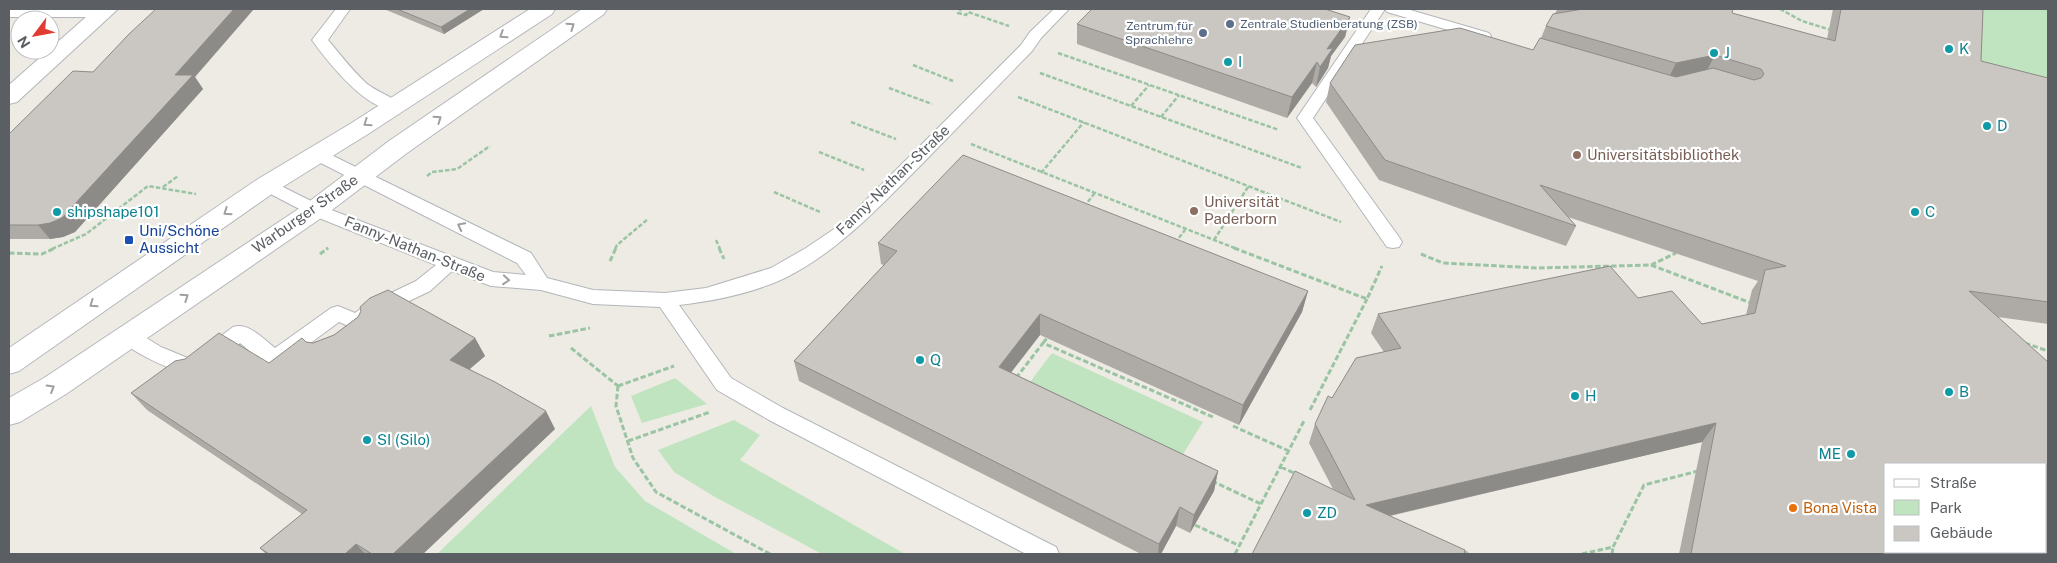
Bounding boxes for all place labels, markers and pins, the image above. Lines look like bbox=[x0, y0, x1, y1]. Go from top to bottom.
place label: Zentrale Studienberatung (ZSB) bbox=[1240, 17, 1418, 31]
marker: Zentrale Studienberatung (ZSB) bbox=[1224, 18, 1236, 30]
place label: Zentrum für Sprachlehre bbox=[1125, 19, 1193, 47]
marker: Zentrum für Sprachlehre bbox=[1197, 27, 1209, 39]
place label: K bbox=[1959, 40, 1969, 57]
marker: K bbox=[1943, 43, 1955, 55]
place label: J bbox=[1724, 44, 1730, 61]
marker: J bbox=[1708, 47, 1720, 59]
place label: I bbox=[1238, 53, 1242, 70]
marker: I bbox=[1222, 56, 1234, 68]
place label: D bbox=[1997, 117, 2007, 134]
marker: D bbox=[1981, 120, 1993, 132]
place label: Universitätsbibliothek bbox=[1587, 146, 1740, 163]
marker: Universitätsbibliothek bbox=[1571, 149, 1583, 161]
place label: Universität Paderborn bbox=[1204, 193, 1280, 227]
place label: shipshape101 bbox=[67, 203, 159, 220]
place label: C bbox=[1925, 203, 1935, 220]
marker: Universität Paderborn bbox=[1188, 205, 1200, 217]
marker: shipshape101 bbox=[51, 206, 63, 218]
marker: C bbox=[1909, 206, 1921, 218]
place label: Uni/Schöne Aussicht bbox=[139, 222, 220, 256]
marker: Uni/Schöne Aussicht bbox=[123, 234, 135, 246]
place label: Q bbox=[930, 351, 941, 368]
marker: Q bbox=[914, 354, 926, 366]
place label: B bbox=[1959, 383, 1969, 400]
marker: B bbox=[1943, 386, 1955, 398]
place label: H bbox=[1585, 387, 1597, 404]
marker: H bbox=[1569, 390, 1581, 402]
place label: SI (Silo) bbox=[377, 431, 430, 448]
marker: SI (Silo) bbox=[361, 434, 373, 446]
place label: ME bbox=[1818, 445, 1841, 462]
marker: ME bbox=[1845, 448, 1857, 460]
place label: Bona Vista bbox=[1803, 499, 1877, 516]
marker: Bona Vista bbox=[1787, 502, 1799, 514]
place label: ZD bbox=[1317, 504, 1337, 521]
marker: ZD bbox=[1301, 507, 1313, 519]

